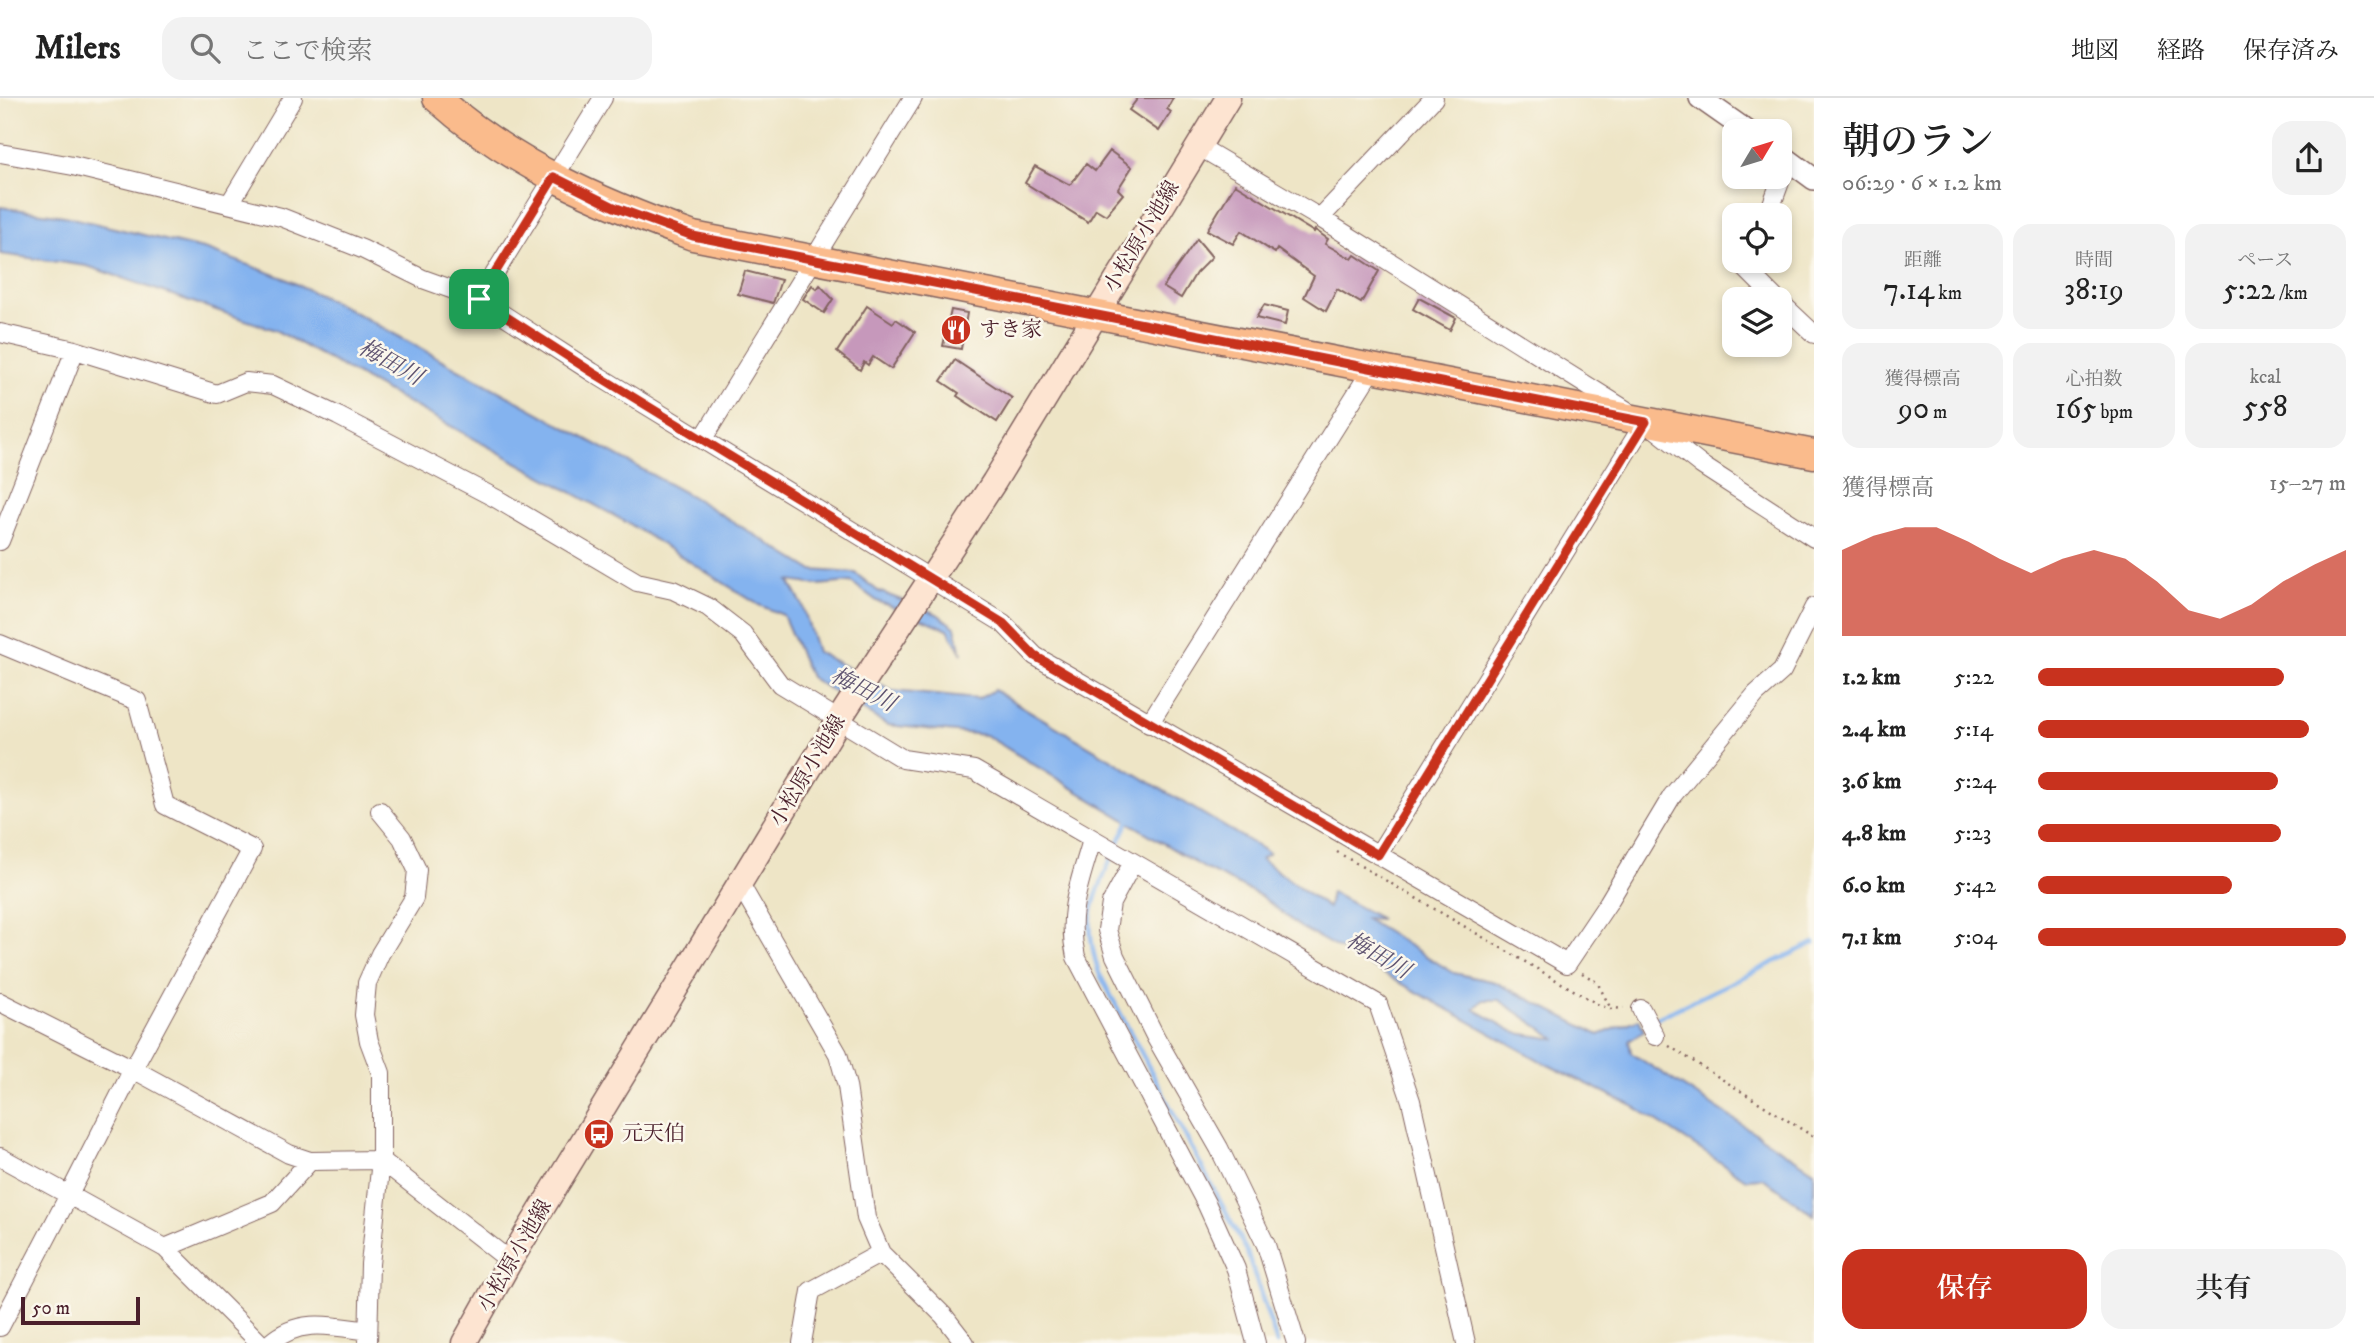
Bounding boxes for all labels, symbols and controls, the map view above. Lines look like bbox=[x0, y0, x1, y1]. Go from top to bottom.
search box bbox=[162, 17, 652, 80]
text: Milers bbox=[35, 28, 120, 69]
icon: search bbox=[186, 29, 224, 67]
text: ここで検索 bbox=[242, 35, 372, 68]
text: 地図 bbox=[2071, 36, 2119, 66]
text: 経路 bbox=[2157, 36, 2205, 66]
text: 保存済み bbox=[2243, 36, 2339, 66]
north arrow bbox=[1722, 119, 1792, 189]
map controls bbox=[1722, 119, 1792, 357]
text: 朝のラン bbox=[1842, 119, 1994, 167]
button: share bbox=[2272, 121, 2346, 195]
text: 06:29 · 6 × 1.2 km bbox=[1842, 169, 2002, 198]
street label: 小松原小池線 bbox=[1098, 176, 1186, 298]
button: locate bbox=[1722, 203, 1792, 273]
text: 距離 bbox=[1904, 249, 1942, 272]
text: 時間 bbox=[2075, 249, 2113, 272]
text: ペース bbox=[2237, 249, 2293, 272]
pin bbox=[449, 269, 509, 329]
text: 7.14 bbox=[1883, 272, 1934, 309]
text: 38:19 bbox=[2064, 272, 2124, 309]
text: 5:22 bbox=[2223, 272, 2275, 309]
icon: arrive bbox=[460, 280, 498, 318]
text: km bbox=[1934, 282, 1962, 305]
text: /km bbox=[2275, 282, 2308, 305]
button: layers bbox=[1722, 287, 1792, 357]
restaurant icon: すき家 bbox=[939, 313, 973, 347]
place label: すき家 bbox=[979, 317, 1042, 343]
water label: 梅田川 bbox=[353, 334, 430, 394]
text: kcal bbox=[2250, 366, 2281, 389]
text: 獲得標高 bbox=[1885, 368, 1961, 391]
text: 心拍数 bbox=[2065, 368, 2123, 391]
text: 558 bbox=[2243, 389, 2288, 426]
text: 90 bbox=[1898, 391, 1929, 428]
text: 165 bbox=[2055, 391, 2096, 428]
text: m bbox=[1929, 401, 1947, 424]
text: bpm bbox=[2096, 401, 2133, 424]
text: 15–27 m bbox=[2269, 469, 2346, 498]
text: 獲得標高 bbox=[1842, 474, 1934, 503]
water label: 梅田川 bbox=[826, 661, 903, 720]
text: 1.2 km bbox=[1842, 663, 1901, 692]
text: 5:22 bbox=[1954, 663, 1994, 692]
street label: 小松原小池線 bbox=[764, 710, 852, 832]
text: 2.4 km bbox=[1842, 715, 1906, 744]
text: 5:14 bbox=[1954, 715, 1993, 744]
text: 3.6 km bbox=[1842, 767, 1902, 796]
text: 5:24 bbox=[1954, 767, 1996, 796]
text: 4.8 km bbox=[1842, 819, 1906, 848]
text: 5:23 bbox=[1954, 819, 1991, 848]
text: 6.0 km bbox=[1842, 871, 1905, 900]
text: 5:42 bbox=[1954, 871, 1996, 900]
text: 7.1 km bbox=[1842, 923, 1902, 952]
text: 5:04 bbox=[1954, 923, 1997, 952]
water label: 梅田川 bbox=[1341, 926, 1418, 987]
bus stop icon: 元天伯 bbox=[582, 1117, 616, 1151]
place label: 元天伯 bbox=[622, 1121, 685, 1147]
street label: 小松原小池線 bbox=[472, 1195, 558, 1317]
button: 保存 bbox=[1842, 1249, 2087, 1329]
button: 共有 bbox=[2101, 1249, 2346, 1329]
scale bar bbox=[21, 1294, 140, 1326]
text: 50 m bbox=[32, 1297, 70, 1320]

